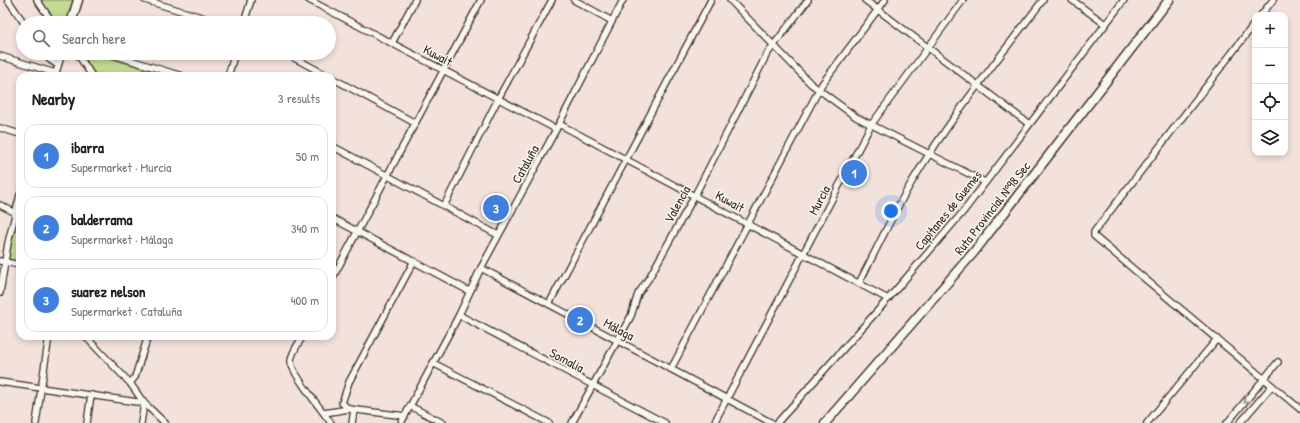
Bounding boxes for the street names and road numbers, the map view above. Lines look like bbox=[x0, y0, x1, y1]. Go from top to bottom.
street label: Kuwait bbox=[420, 40, 456, 70]
street label: Cataluña bbox=[507, 142, 543, 186]
street label: Ruta Provincial Nº98 Sec bbox=[950, 158, 1034, 258]
street label: Capitanes de Guemes bbox=[910, 166, 986, 254]
street label: Valencia bbox=[659, 182, 695, 226]
street label: Murcia bbox=[804, 182, 834, 218]
street label: Kuwait bbox=[712, 186, 748, 217]
street label: Málaga bbox=[601, 313, 637, 345]
street label: Somalia bbox=[547, 343, 587, 377]

